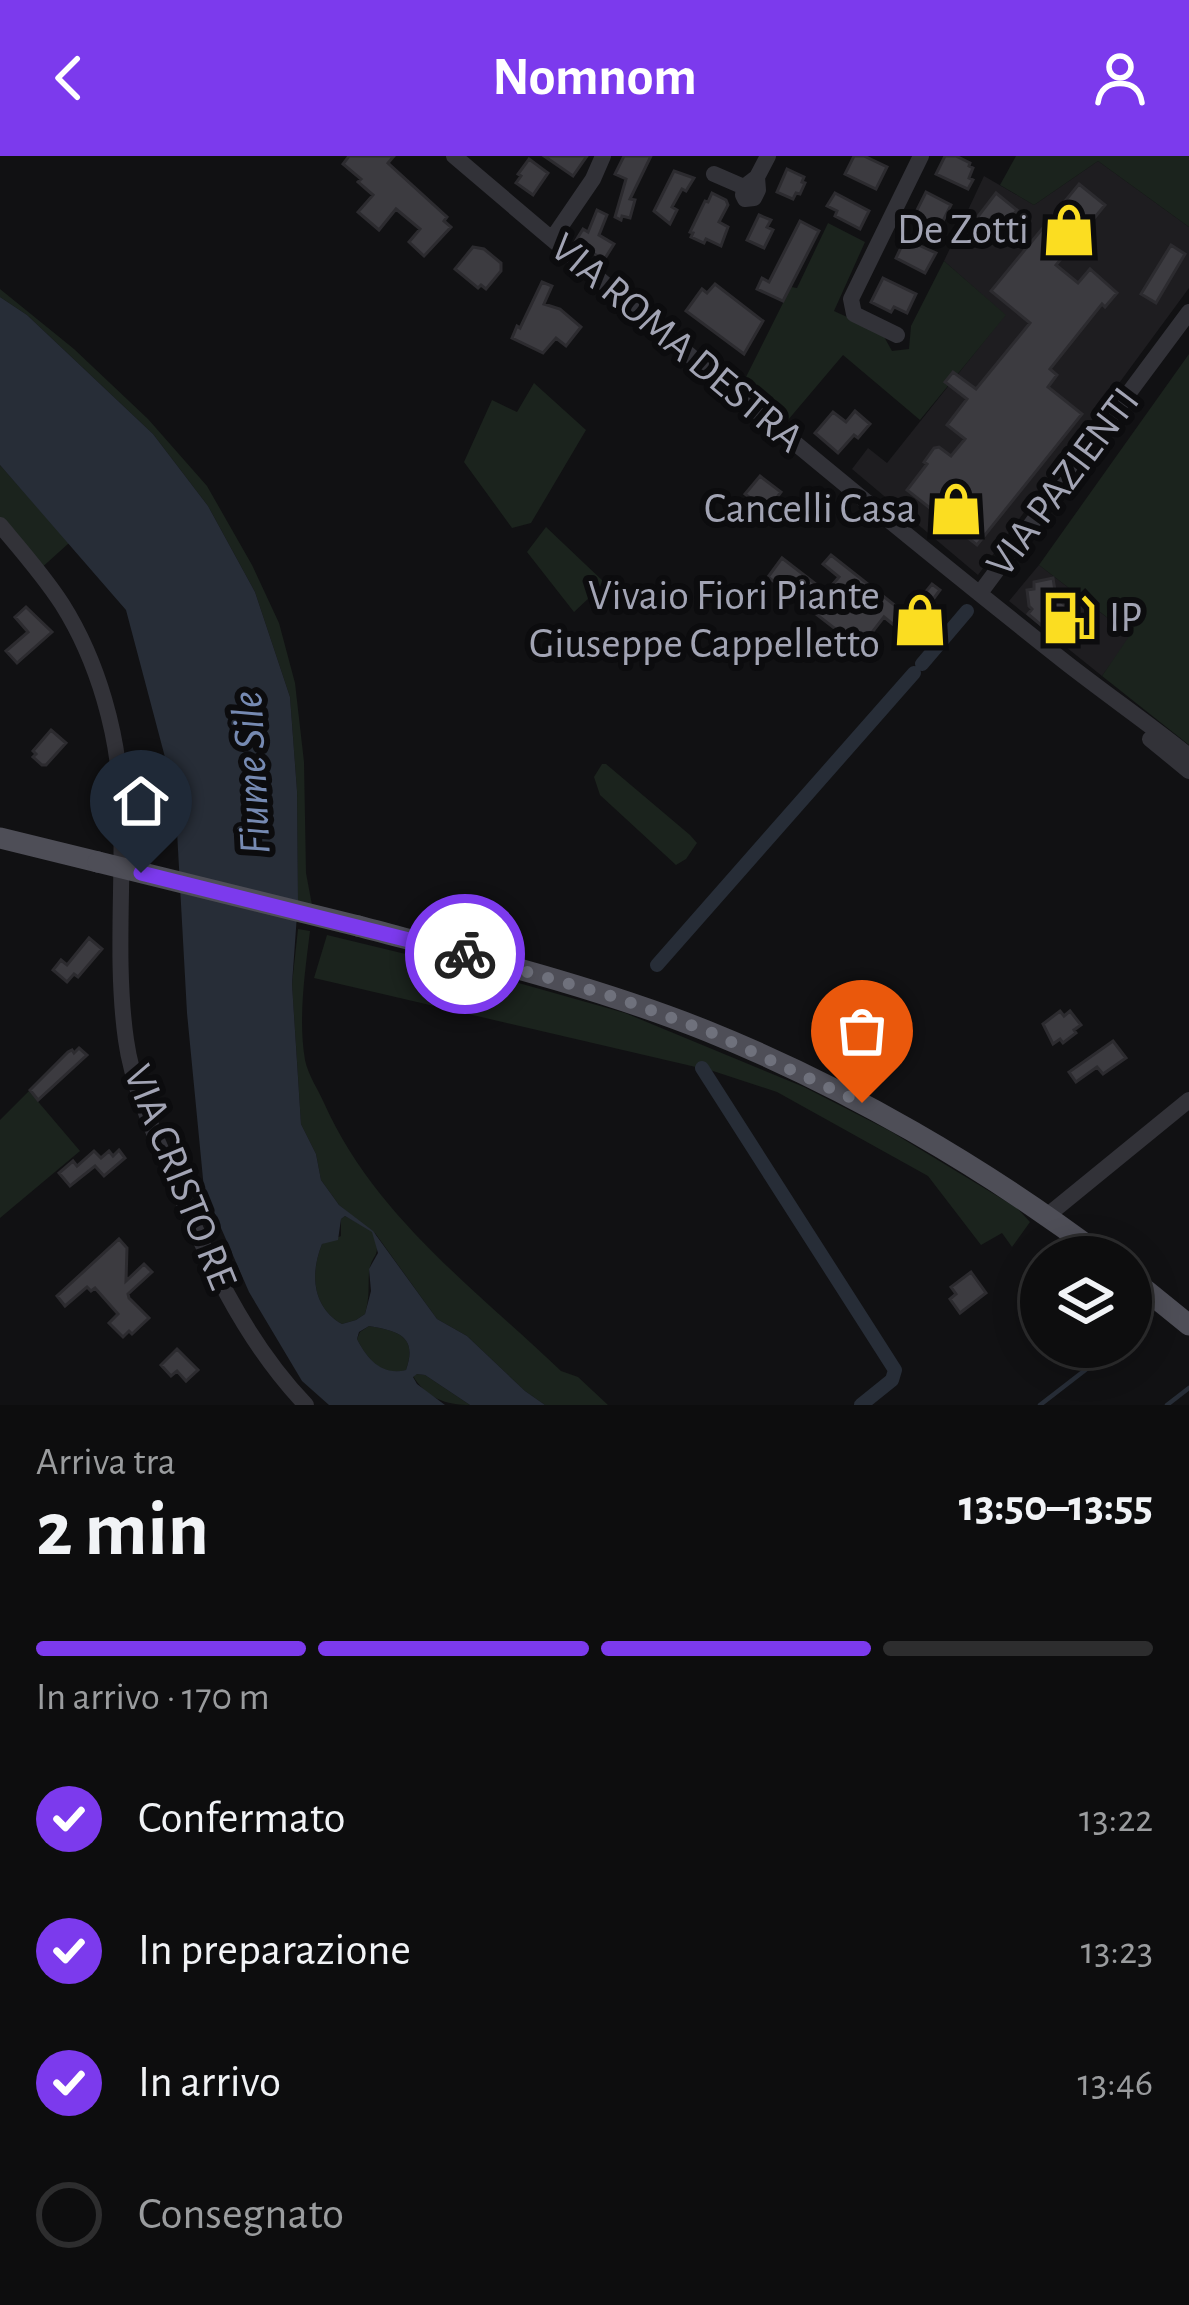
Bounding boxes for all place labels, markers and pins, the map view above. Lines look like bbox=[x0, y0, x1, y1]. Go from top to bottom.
shop icon: De Zotti bbox=[1040, 201, 1098, 259]
place label: De Zotti bbox=[897, 209, 1029, 251]
shop icon: Cancelli Casa bbox=[927, 480, 985, 538]
place label: Cancelli Casa bbox=[704, 488, 916, 530]
place label: Vivaio Fiori Piante Giuseppe Cappelletto bbox=[529, 575, 880, 665]
fuel station icon: IP bbox=[1040, 589, 1098, 647]
shop icon: Vivaio Fiori Piante Giuseppe Cappelletto bbox=[891, 591, 949, 649]
place label: IP bbox=[1109, 597, 1142, 639]
pin bbox=[90, 750, 192, 873]
pin bbox=[811, 980, 913, 1103]

